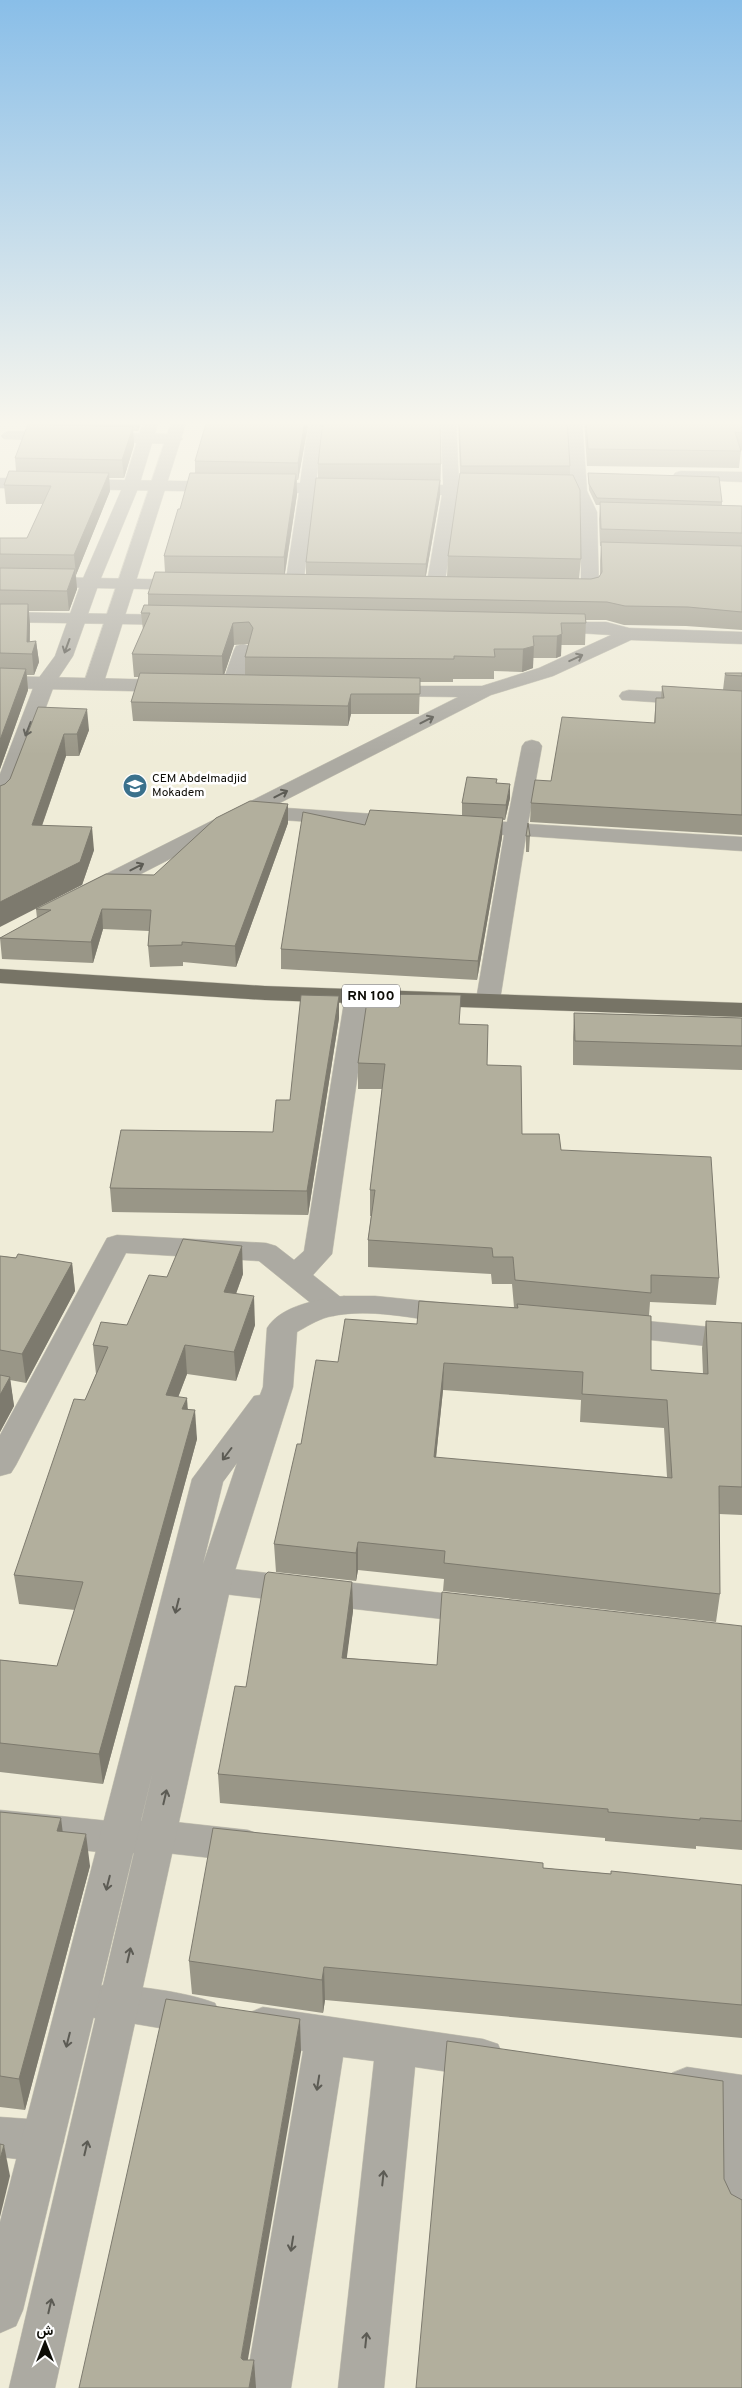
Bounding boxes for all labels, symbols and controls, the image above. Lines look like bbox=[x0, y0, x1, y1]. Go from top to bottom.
one-way arrow bbox=[62, 638, 71, 653]
one-way arrow bbox=[568, 653, 583, 663]
one-way arrow bbox=[419, 715, 434, 725]
one-way arrow bbox=[23, 720, 32, 736]
place label: CEM Abdelmadjid Mokadem bbox=[152, 771, 247, 801]
school or university icon: CEM Abdelmadjid Mokadem bbox=[122, 773, 148, 799]
one-way arrow bbox=[274, 788, 289, 798]
one-way arrow bbox=[129, 862, 144, 872]
road number: RN 100 bbox=[342, 984, 400, 1008]
one-way arrow bbox=[222, 1447, 233, 1460]
one-way arrow bbox=[171, 1597, 181, 1613]
one-way arrow bbox=[161, 1789, 171, 1805]
one-way arrow bbox=[103, 1874, 112, 1890]
one-way arrow bbox=[125, 1948, 134, 1964]
one-way arrow bbox=[63, 2032, 72, 2048]
one-way arrow bbox=[312, 2075, 322, 2091]
one-way arrow bbox=[82, 2140, 91, 2156]
one-way arrow bbox=[378, 2170, 388, 2186]
one-way arrow bbox=[286, 2235, 296, 2251]
one-way arrow bbox=[46, 2299, 55, 2315]
north arrow bbox=[20, 2318, 70, 2368]
text: ش bbox=[37, 2323, 54, 2340]
one-way arrow bbox=[361, 2332, 371, 2348]

